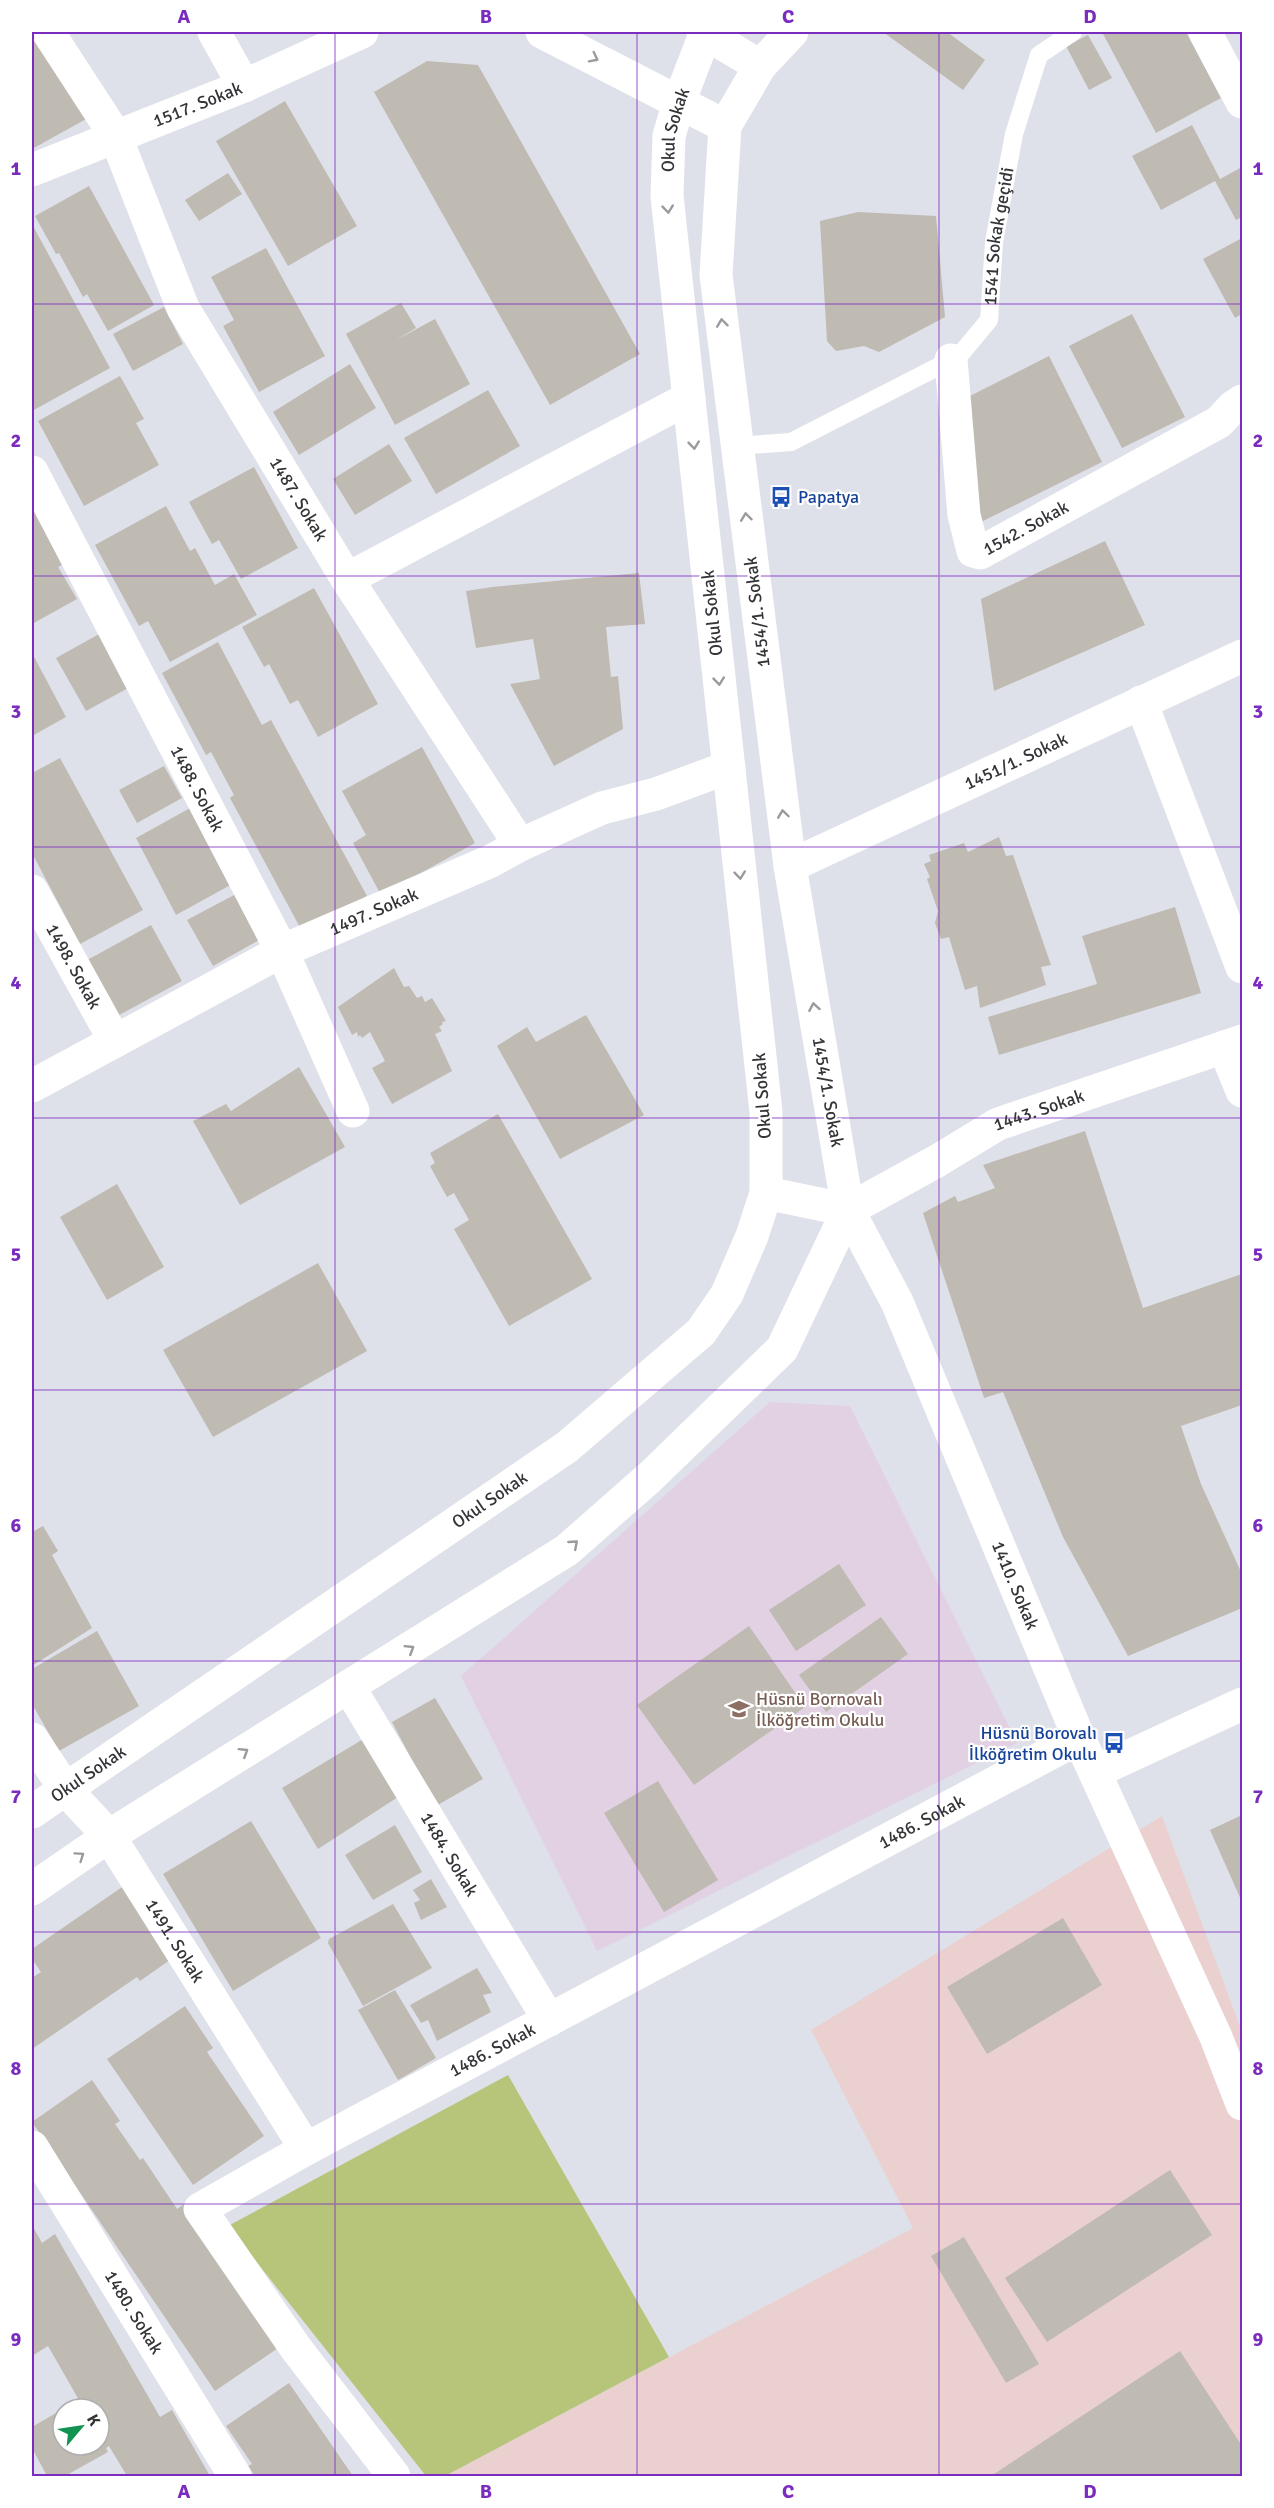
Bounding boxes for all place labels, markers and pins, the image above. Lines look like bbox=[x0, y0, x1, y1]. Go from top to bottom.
bus stop icon: Papatya bbox=[769, 485, 793, 509]
place label: Papatya bbox=[798, 486, 859, 508]
place label: Hüsnü Bornovalı İlköğretim Okulu bbox=[756, 1688, 884, 1731]
school or university icon: Hüsnü Bornovalı İlköğretim Okulu bbox=[727, 1697, 751, 1721]
place label: Hüsnü Borovalı İlköğretim Okulu bbox=[969, 1722, 1097, 1765]
bus stop icon: Hüsnü Borovalı İlköğretim Okulu bbox=[1102, 1731, 1126, 1755]

